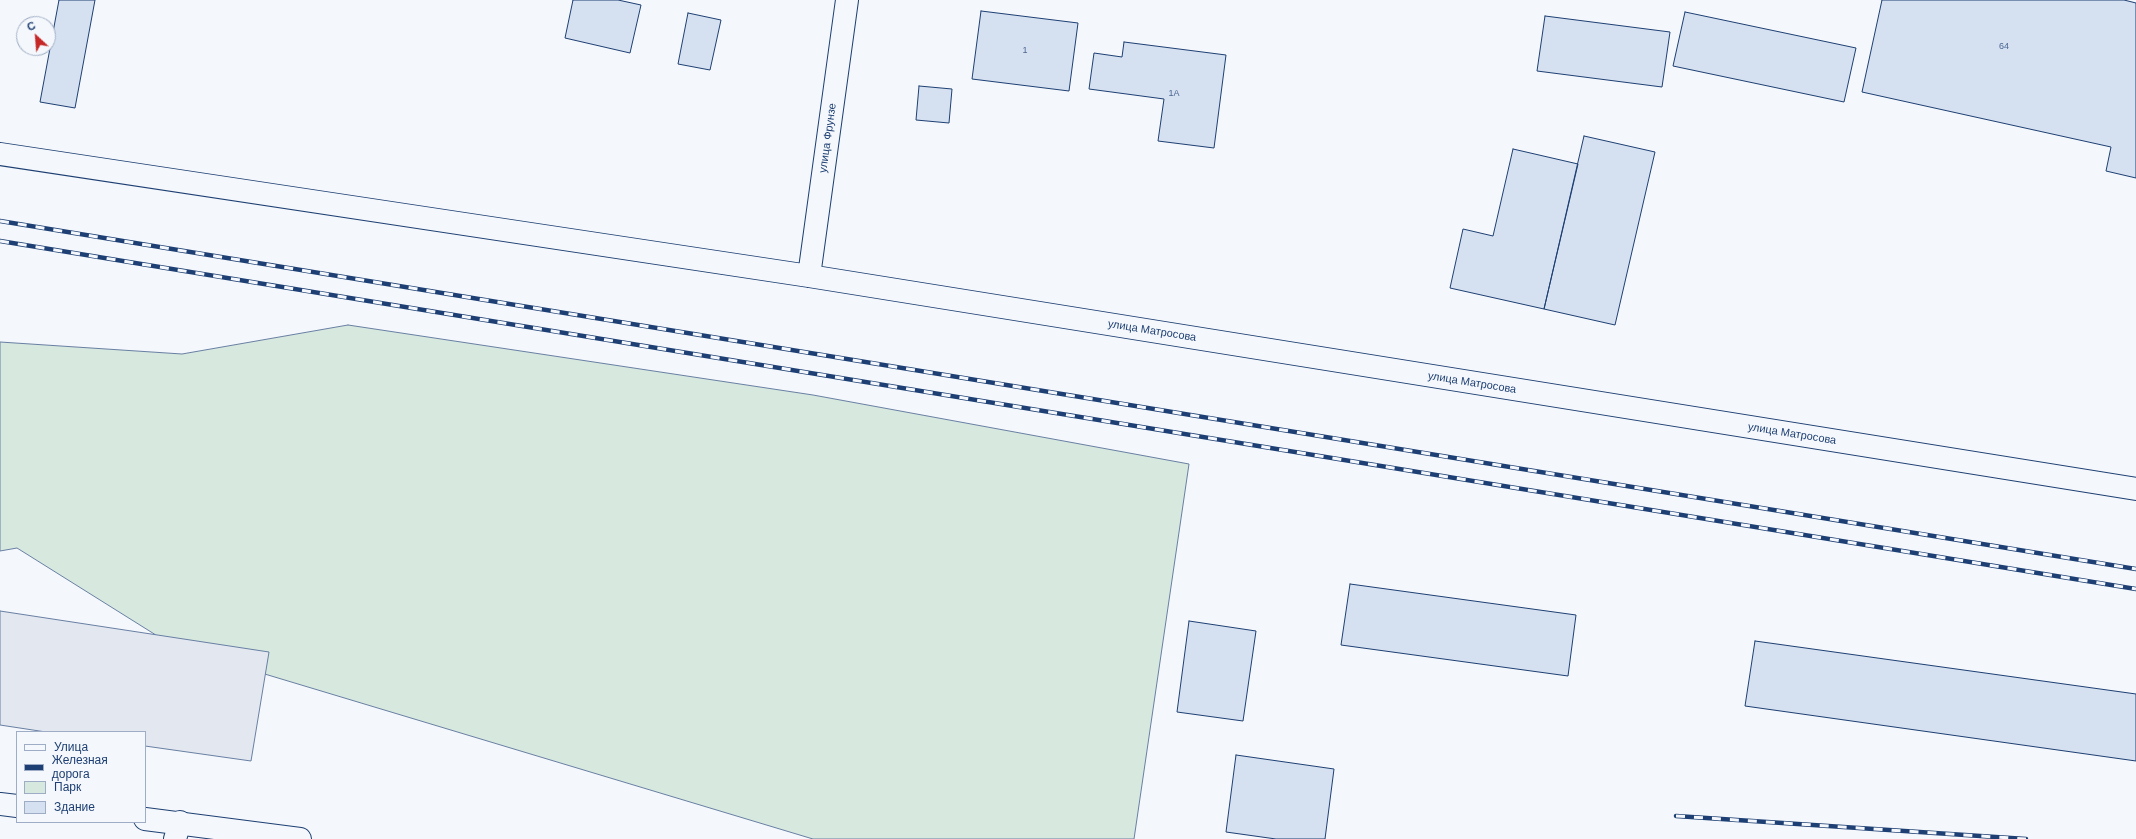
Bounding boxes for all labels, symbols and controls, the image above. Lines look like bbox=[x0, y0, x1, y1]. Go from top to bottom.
north arrow bbox=[16, 16, 56, 56]
text: С bbox=[25, 19, 37, 33]
house number: 64 bbox=[1999, 42, 2009, 52]
house number: 1 bbox=[1022, 46, 1028, 56]
house number: 1А bbox=[1168, 89, 1180, 99]
street label: улица Фрунзе bbox=[817, 102, 839, 174]
street label: улица Матросова bbox=[1107, 317, 1197, 345]
street label: улица Матросова bbox=[1427, 369, 1517, 397]
street label: улица Матросова bbox=[1747, 420, 1837, 448]
legend bbox=[16, 731, 146, 823]
text: Улица bbox=[54, 740, 88, 754]
text: Железная дорога bbox=[52, 753, 108, 781]
text: Парк bbox=[54, 780, 81, 794]
text: Здание bbox=[54, 800, 95, 814]

